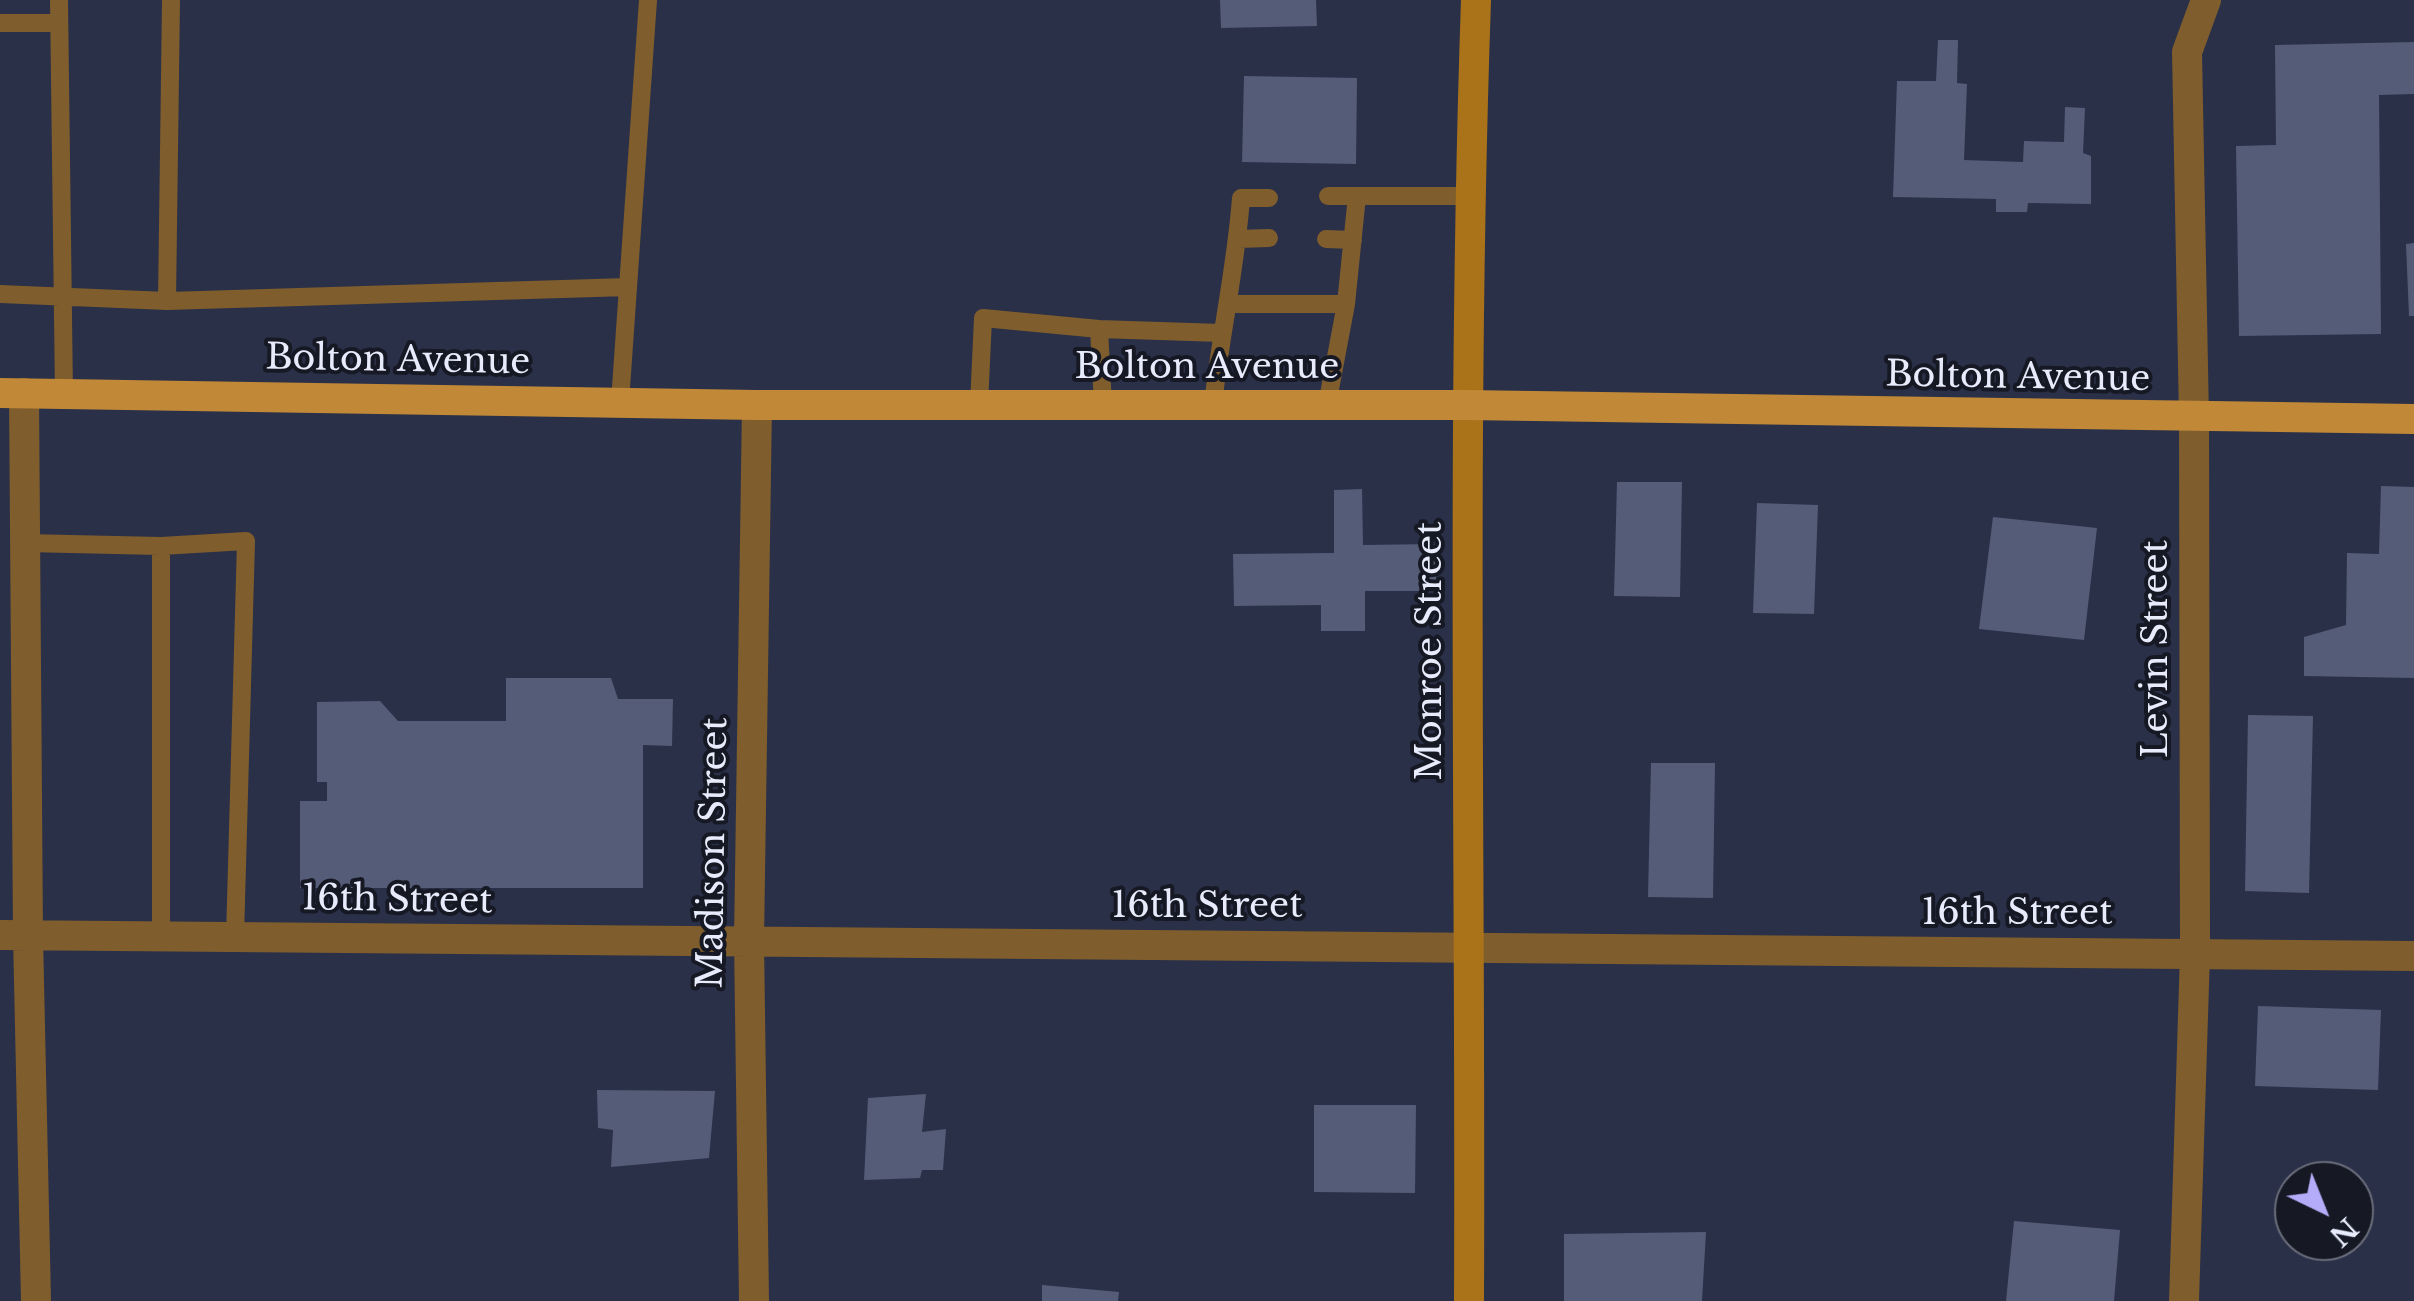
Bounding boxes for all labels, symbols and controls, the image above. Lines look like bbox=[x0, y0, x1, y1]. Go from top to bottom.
street label: Bolton Avenue bbox=[265, 338, 531, 384]
street label: Bolton Avenue bbox=[1075, 347, 1339, 389]
street label: Bolton Avenue bbox=[1885, 355, 2151, 401]
street label: Monroe Street bbox=[1410, 522, 1452, 780]
street label: Levin Street bbox=[2136, 540, 2178, 758]
street label: Madison Street bbox=[691, 717, 737, 989]
street label: 16th Street bbox=[301, 878, 493, 924]
street label: 16th Street bbox=[1112, 886, 1302, 928]
street label: 16th Street bbox=[1922, 893, 2112, 935]
north arrow bbox=[2274, 1161, 2374, 1261]
text: N bbox=[2322, 1210, 2365, 1254]

